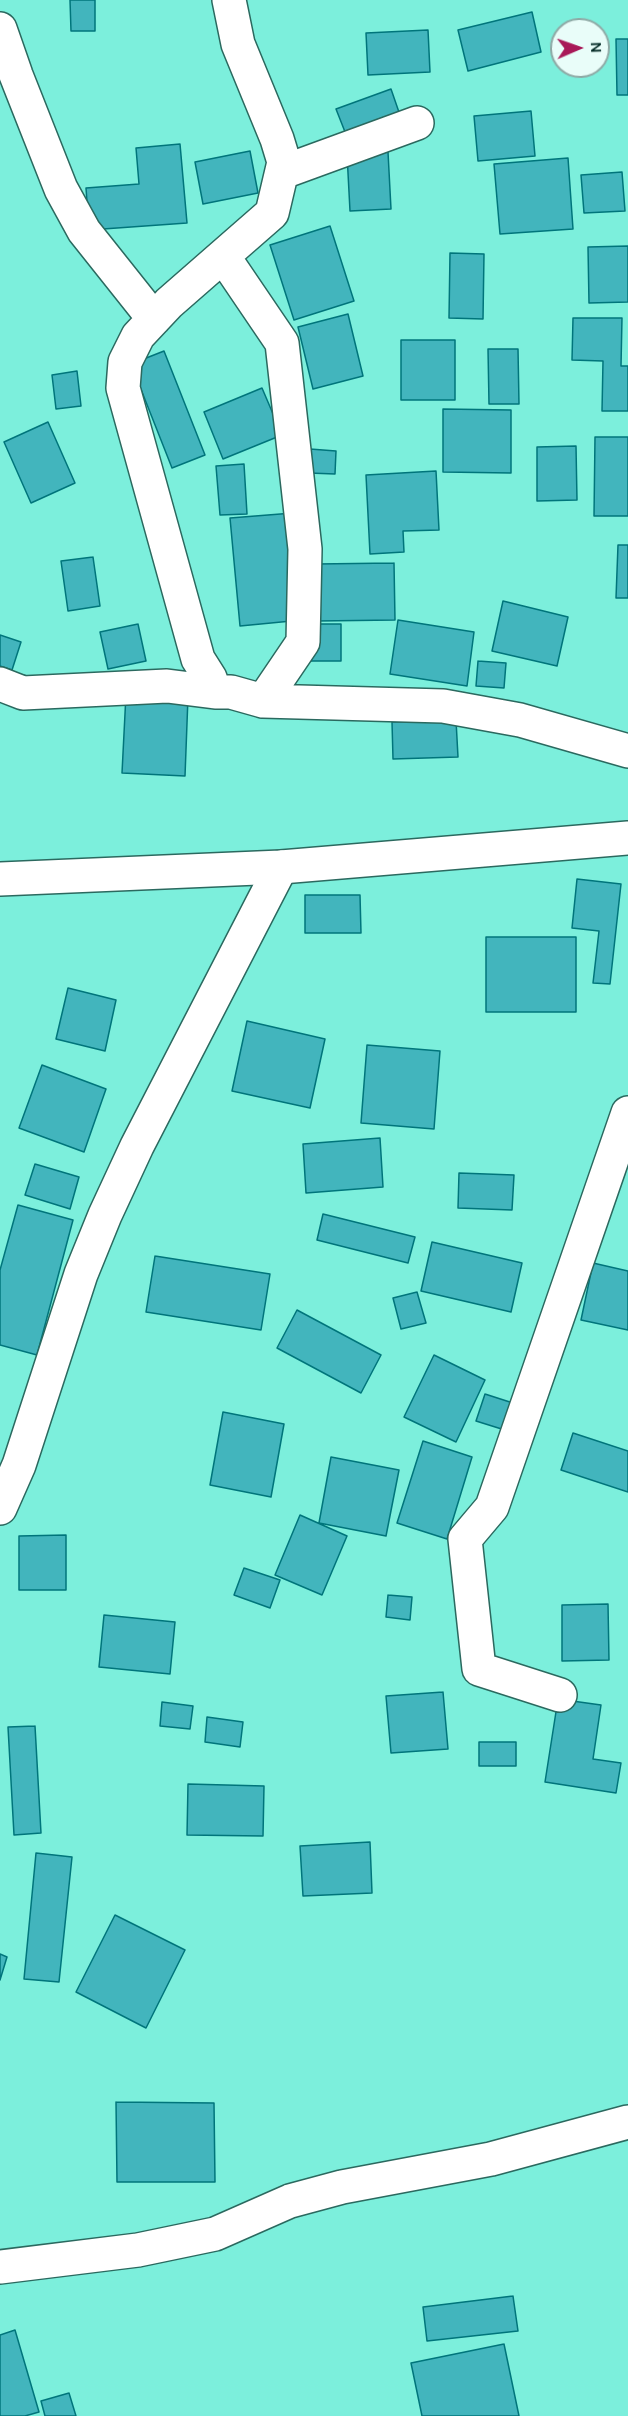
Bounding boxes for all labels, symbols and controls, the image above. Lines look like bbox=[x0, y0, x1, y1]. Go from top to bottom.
north arrow bbox=[550, 18, 610, 78]
text: N bbox=[587, 41, 606, 53]

